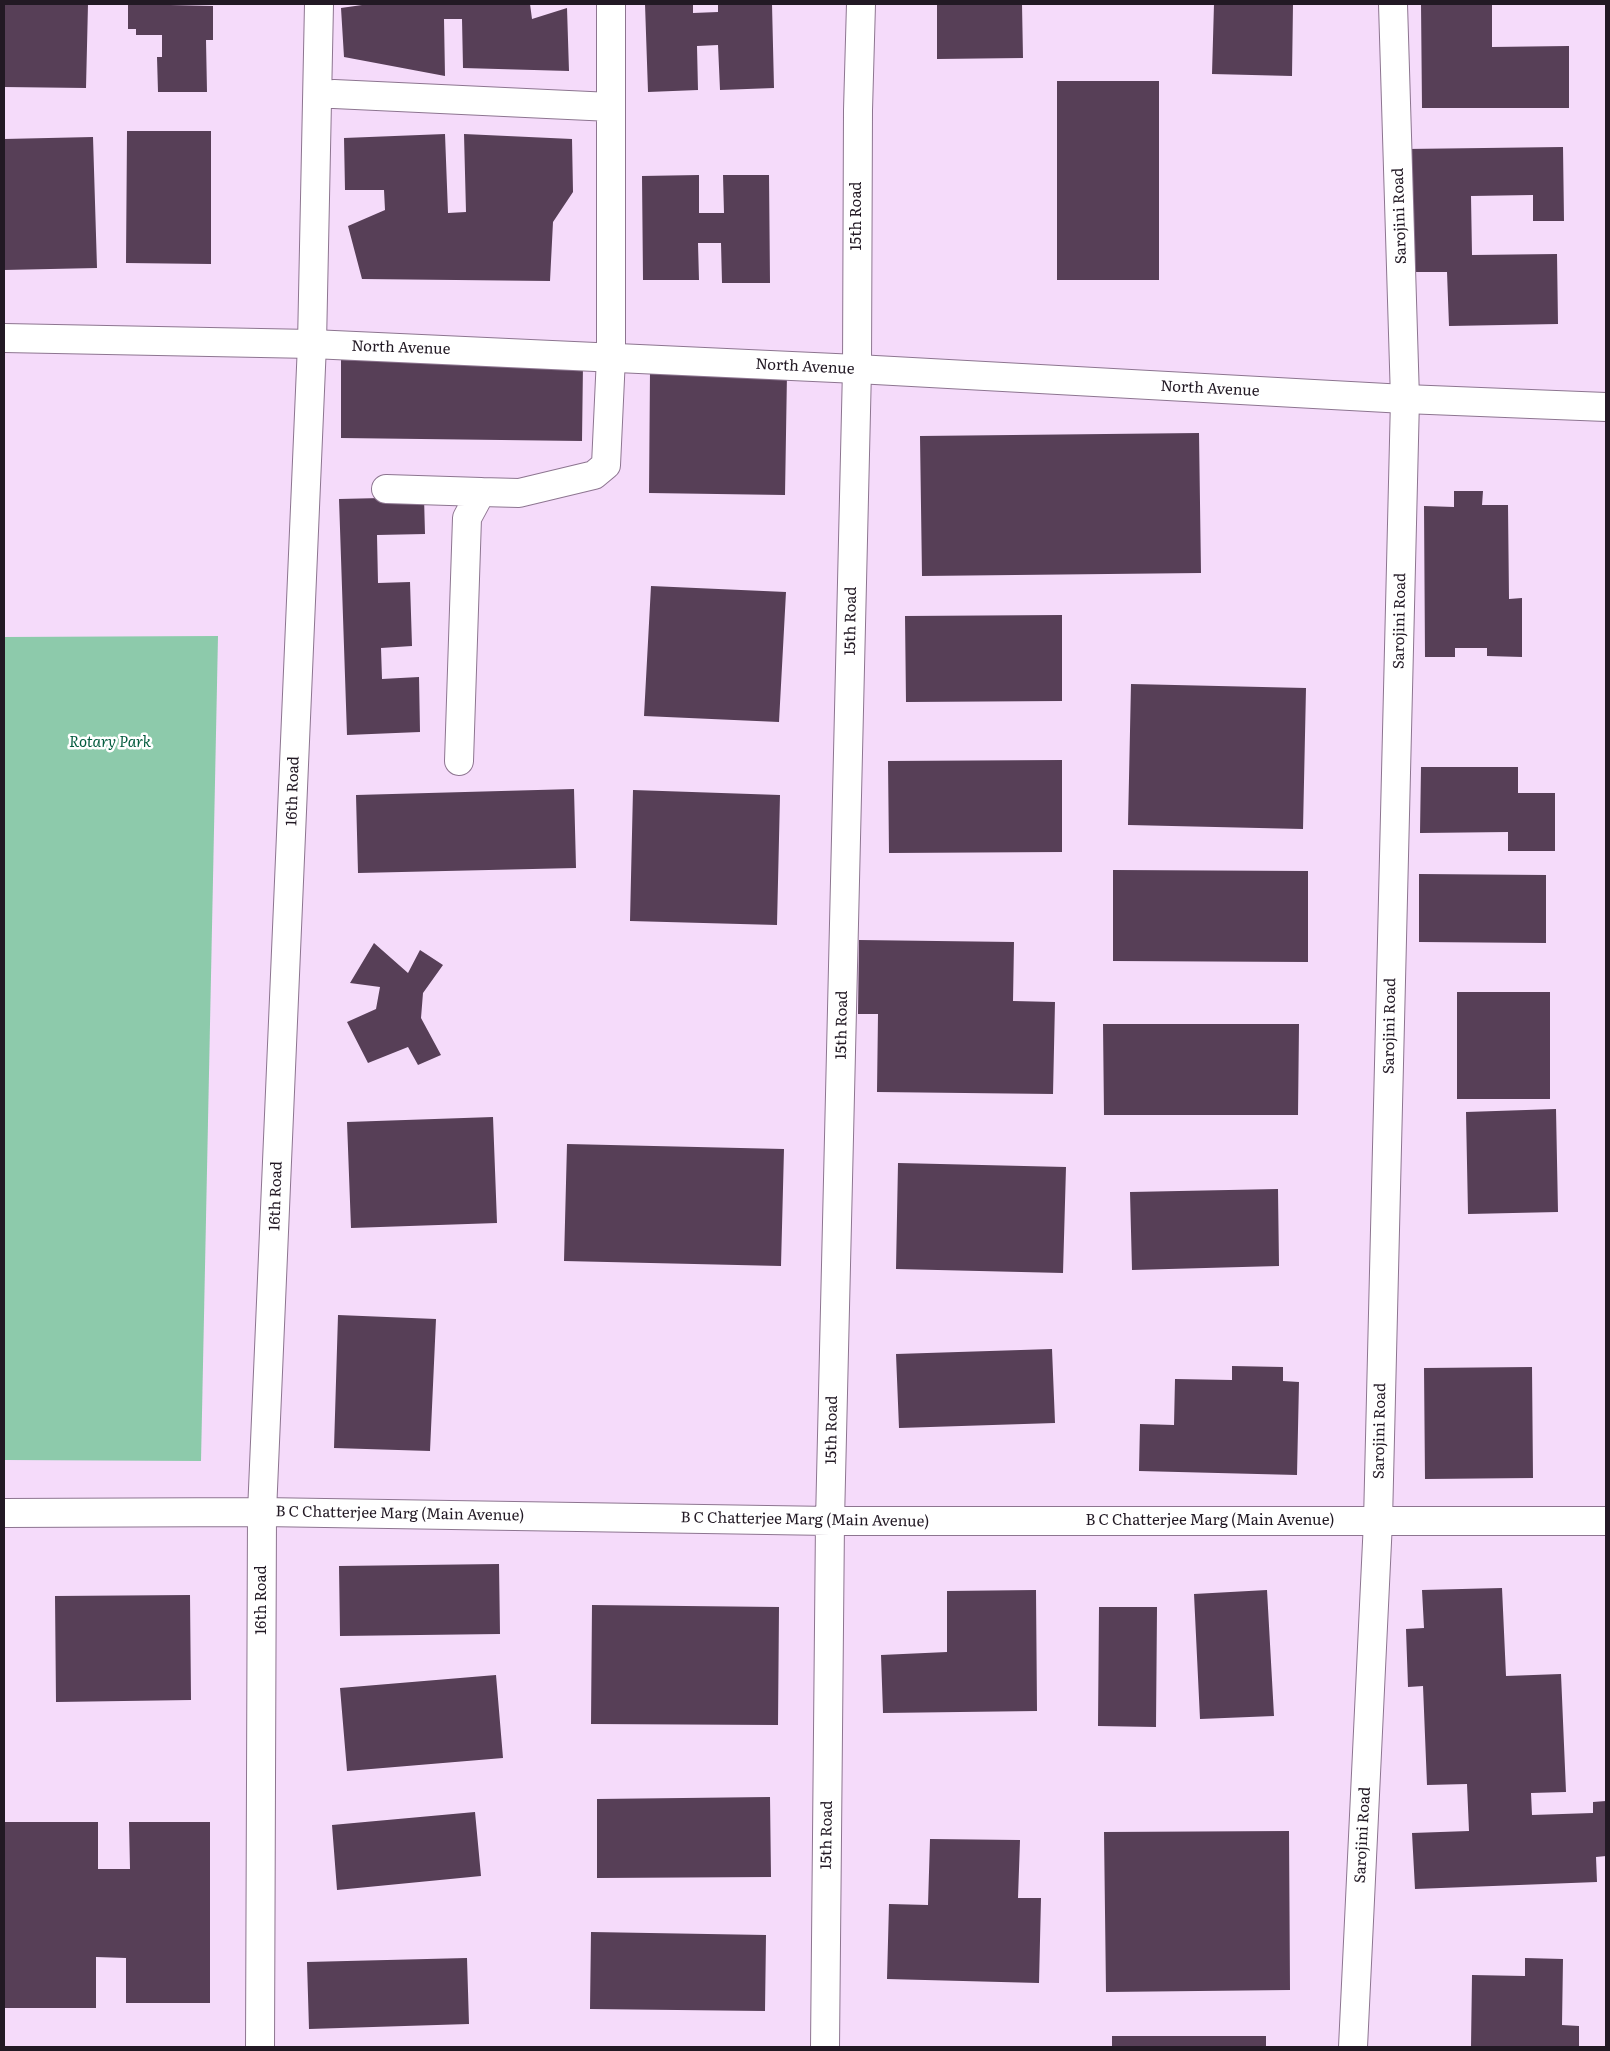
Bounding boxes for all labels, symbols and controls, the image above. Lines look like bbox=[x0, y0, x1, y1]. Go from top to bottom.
street label: Sarojini Road bbox=[1389, 167, 1411, 265]
street label: 15th Road bbox=[848, 181, 866, 251]
street label: North Avenue bbox=[351, 337, 451, 359]
street label: North Avenue bbox=[755, 355, 855, 379]
street label: North Avenue bbox=[1160, 377, 1260, 401]
street label: Sarojini Road bbox=[1390, 573, 1410, 669]
street label: 15th Road bbox=[841, 586, 861, 656]
park label: Rotary Park bbox=[69, 734, 151, 752]
street label: 16th Road bbox=[283, 756, 303, 826]
street label: Sarojini Road bbox=[1380, 978, 1400, 1074]
street label: 15th Road bbox=[832, 990, 852, 1060]
street label: 16th Road bbox=[266, 1161, 286, 1231]
street label: Sarojini Road bbox=[1370, 1383, 1390, 1479]
street label: 15th Road bbox=[822, 1395, 842, 1465]
street label: B C Chatterjee Marg (Main Avenue) bbox=[275, 1503, 525, 1525]
street label: B C Chatterjee Marg (Main Avenue) bbox=[680, 1509, 930, 1531]
street label: B C Chatterjee Marg (Main Avenue) bbox=[1086, 1512, 1334, 1530]
street label: 16th Road bbox=[253, 1565, 271, 1635]
street label: Sarojini Road bbox=[1351, 1786, 1375, 1884]
street label: 15th Road bbox=[817, 1800, 837, 1870]

